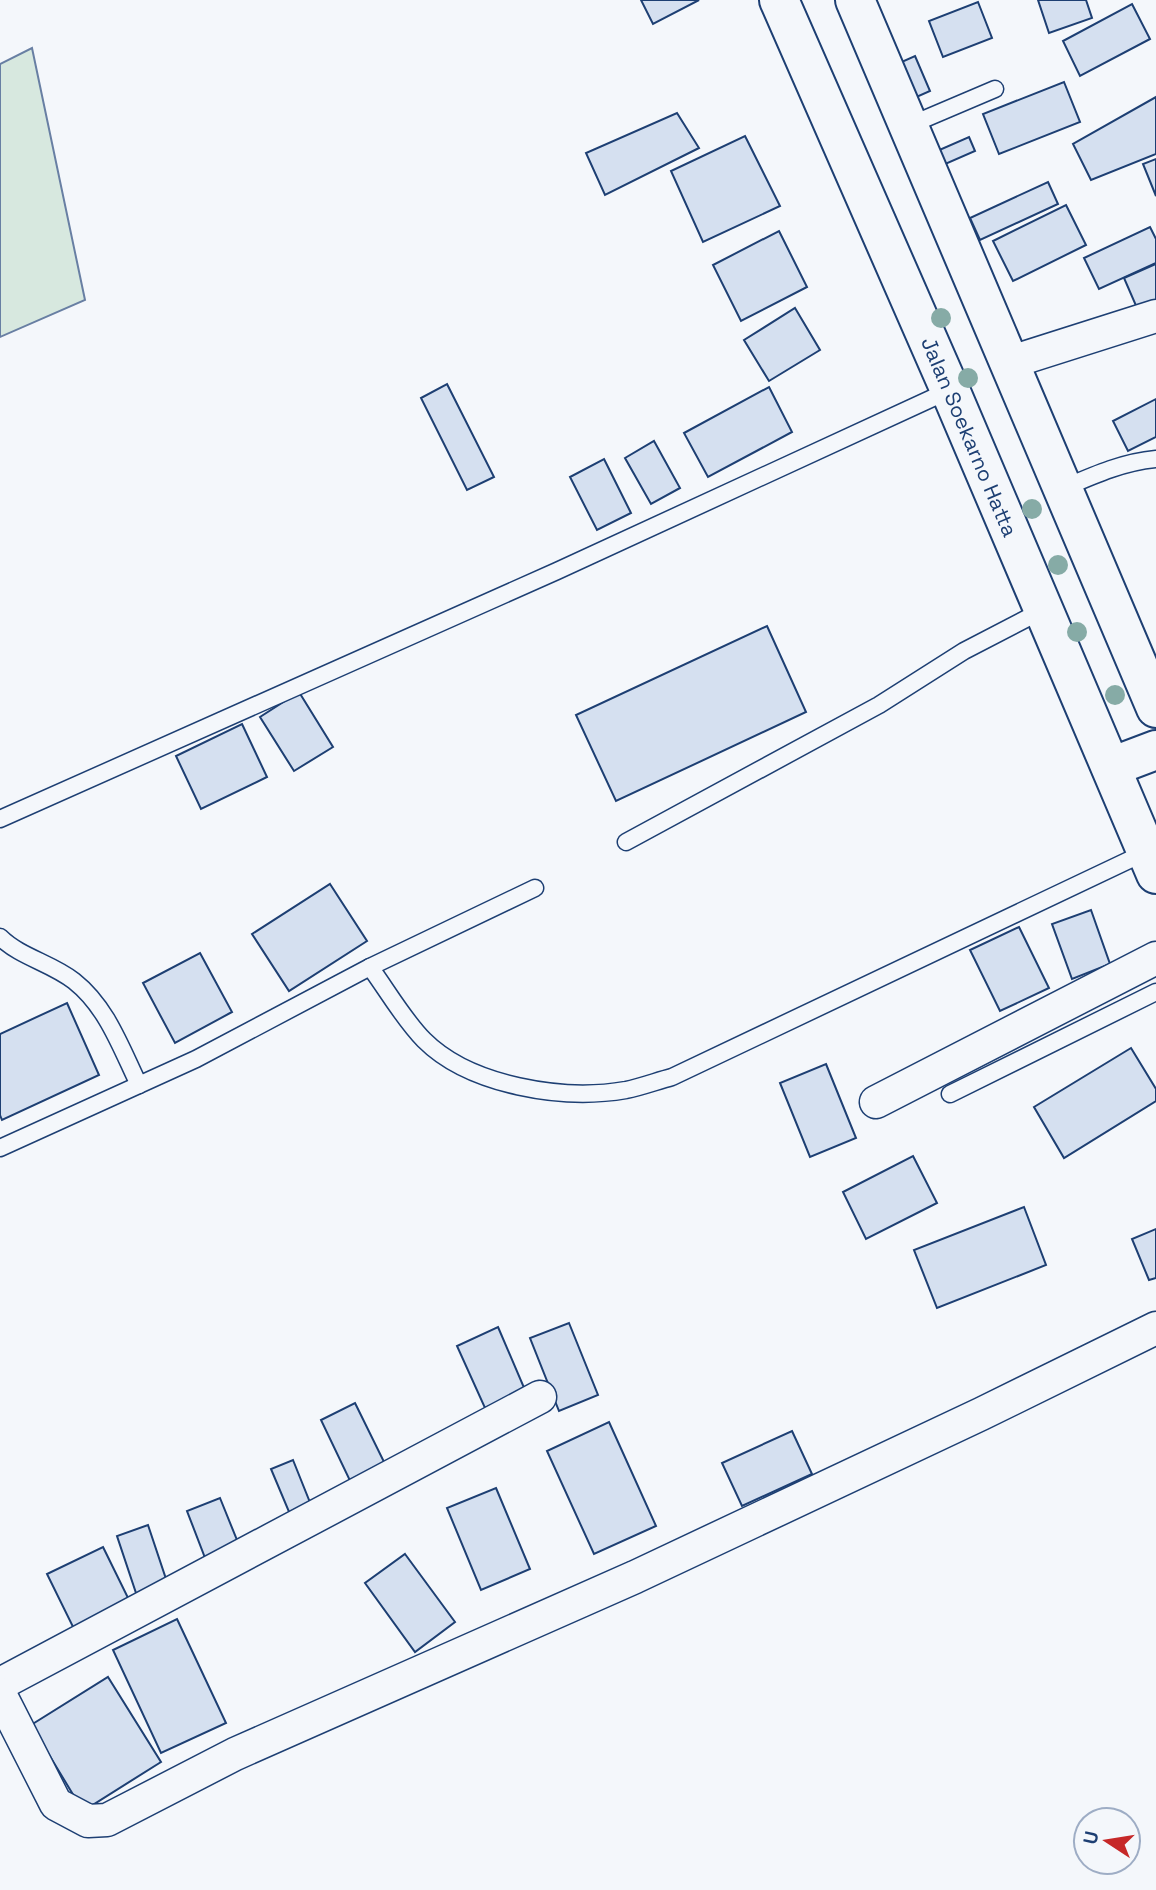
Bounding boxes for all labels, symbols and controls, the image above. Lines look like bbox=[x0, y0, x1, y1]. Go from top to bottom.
street label: Jalan Soekarno Hatta bbox=[915, 333, 1024, 541]
north arrow bbox=[1072, 1806, 1142, 1876]
text: U bbox=[1077, 1829, 1104, 1846]

